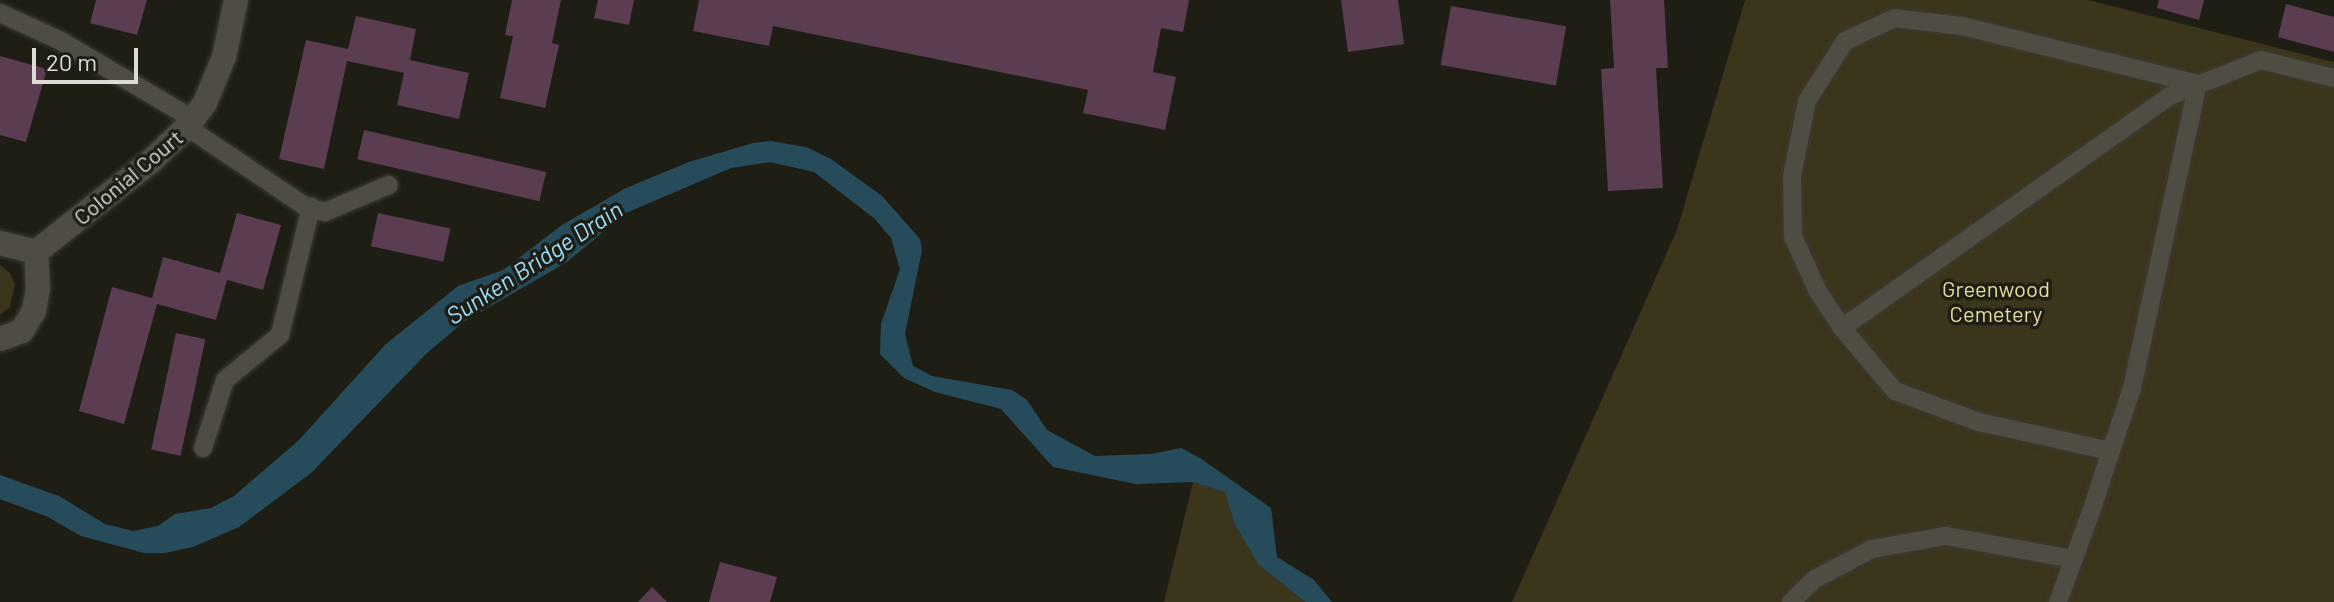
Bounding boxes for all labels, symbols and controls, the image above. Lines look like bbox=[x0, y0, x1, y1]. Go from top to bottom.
scale bar bbox=[36, 32, 142, 82]
text: 20 m bbox=[46, 47, 97, 76]
street label: Colonial Court bbox=[68, 124, 188, 230]
water label: Sunken Bridge Drain bbox=[440, 194, 628, 330]
park label: Greenwood Cemetery bbox=[1942, 275, 2050, 326]

